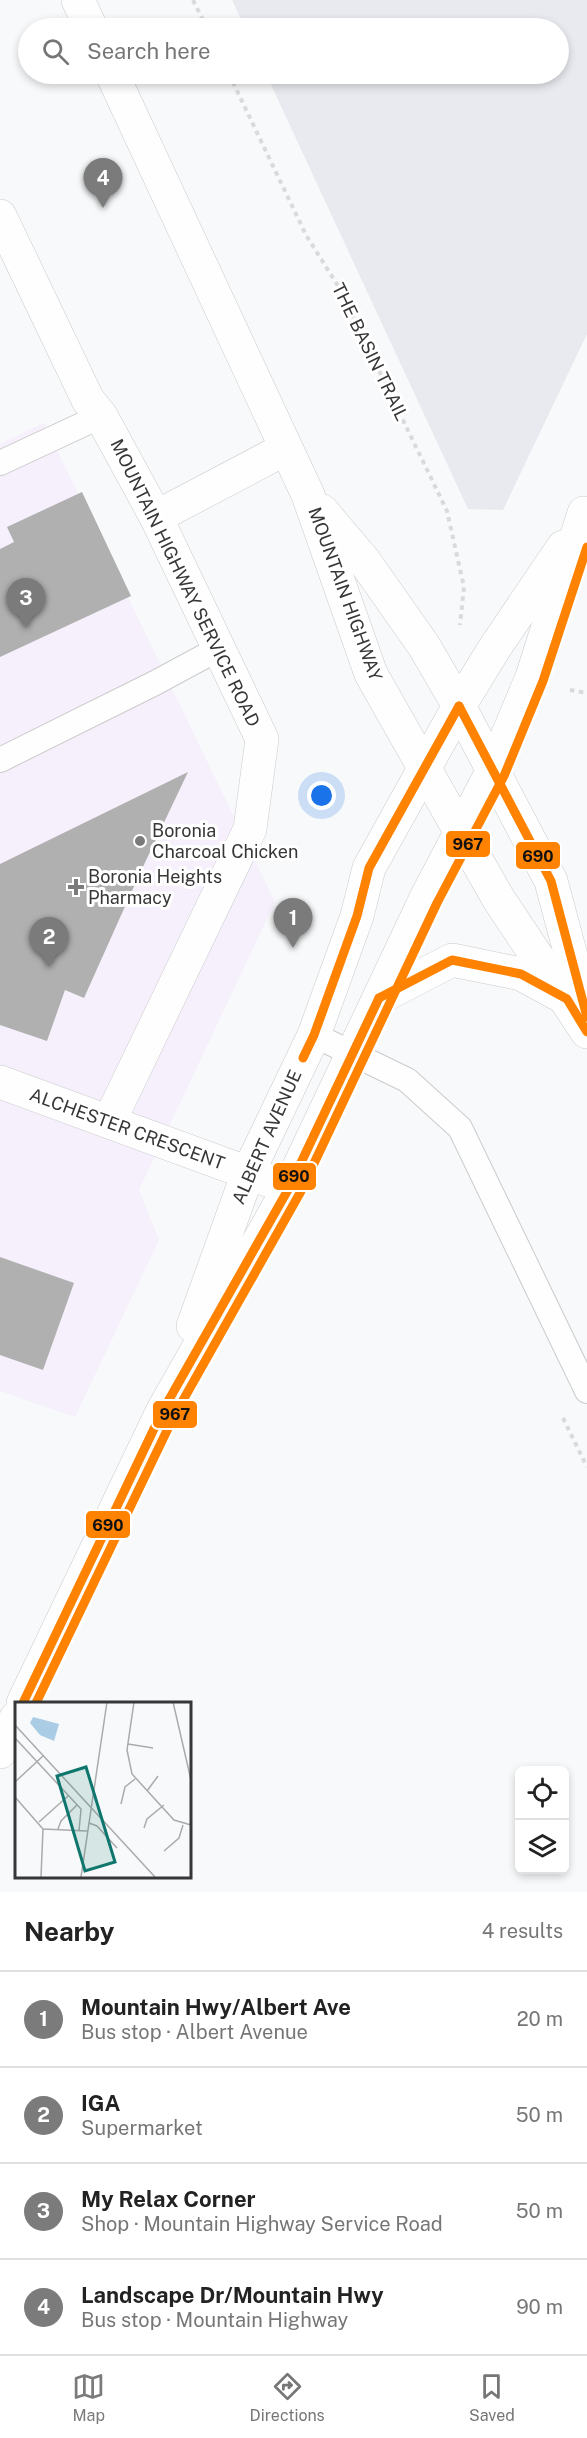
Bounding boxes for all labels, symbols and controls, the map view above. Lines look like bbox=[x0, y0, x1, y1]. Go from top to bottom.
search box bbox=[18, 18, 569, 84]
icon: search bbox=[39, 35, 72, 68]
text: Search here bbox=[87, 38, 211, 64]
pin: 4 bbox=[84, 158, 122, 208]
street label: THE BASIN TRAIL bbox=[328, 279, 413, 424]
street label: MOUNTAIN HIGHWAY SERVICE ROAD bbox=[106, 436, 264, 730]
street label: MOUNTAIN HIGHWAY bbox=[304, 504, 387, 684]
pin: 3 bbox=[6, 578, 46, 628]
your location bbox=[307, 781, 336, 810]
place label: Boronia Charcoal Chicken bbox=[152, 820, 298, 862]
line badge: 967 bbox=[445, 830, 491, 858]
marker: Boronia Charcoal Chicken bbox=[133, 834, 147, 848]
text: 967 bbox=[453, 835, 483, 854]
line badge: 690 bbox=[515, 841, 561, 870]
text: 690 bbox=[522, 847, 554, 866]
place label: Boronia Heights Pharmacy bbox=[88, 866, 222, 908]
marker: Boronia Heights Pharmacy bbox=[69, 880, 83, 894]
pin: 1 bbox=[274, 898, 312, 948]
pin: 2 bbox=[29, 918, 68, 967]
street label: ALBERT AVENUE bbox=[227, 1066, 306, 1207]
street label: ALCHESTER CRESCENT bbox=[27, 1083, 228, 1174]
line badge: 690 bbox=[272, 1162, 317, 1191]
text: 690 bbox=[278, 1167, 310, 1186]
line badge: 967 bbox=[152, 1400, 198, 1429]
text: 967 bbox=[160, 1405, 190, 1424]
line badge: 690 bbox=[85, 1510, 131, 1539]
text: 690 bbox=[92, 1516, 124, 1535]
inset map bbox=[15, 1702, 190, 1877]
map controls bbox=[515, 1766, 569, 1874]
button: locate bbox=[515, 1766, 569, 1820]
button: layers bbox=[515, 1820, 569, 1874]
text: Nearby bbox=[24, 1916, 114, 1947]
text: 4 results bbox=[482, 1919, 563, 1943]
text: Mountain Hwy/Albert Ave bbox=[81, 1994, 351, 2020]
text: 1 bbox=[39, 2007, 48, 2031]
text: 20 m bbox=[517, 2007, 563, 2031]
text: Bus stop · Albert Avenue bbox=[81, 2020, 308, 2044]
text: IGA bbox=[81, 2090, 121, 2116]
text: 2 bbox=[37, 2103, 50, 2127]
text: 50 m bbox=[516, 2103, 563, 2127]
text: Supermarket bbox=[81, 2116, 203, 2140]
text: My Relax Corner bbox=[81, 2186, 256, 2212]
text: 3 bbox=[37, 2199, 50, 2223]
text: 50 m bbox=[516, 2199, 563, 2223]
text: Shop · Mountain Highway Service Road bbox=[81, 2212, 443, 2236]
text: Landscape Dr/Mountain Hwy bbox=[81, 2282, 384, 2308]
text: 4 bbox=[37, 2295, 50, 2319]
text: 90 m bbox=[516, 2295, 563, 2319]
text: Bus stop · Mountain Highway bbox=[81, 2308, 348, 2332]
tab: Map bbox=[72, 2370, 105, 2425]
tab: Directions bbox=[250, 2370, 325, 2425]
tab: Saved bbox=[469, 2370, 515, 2425]

